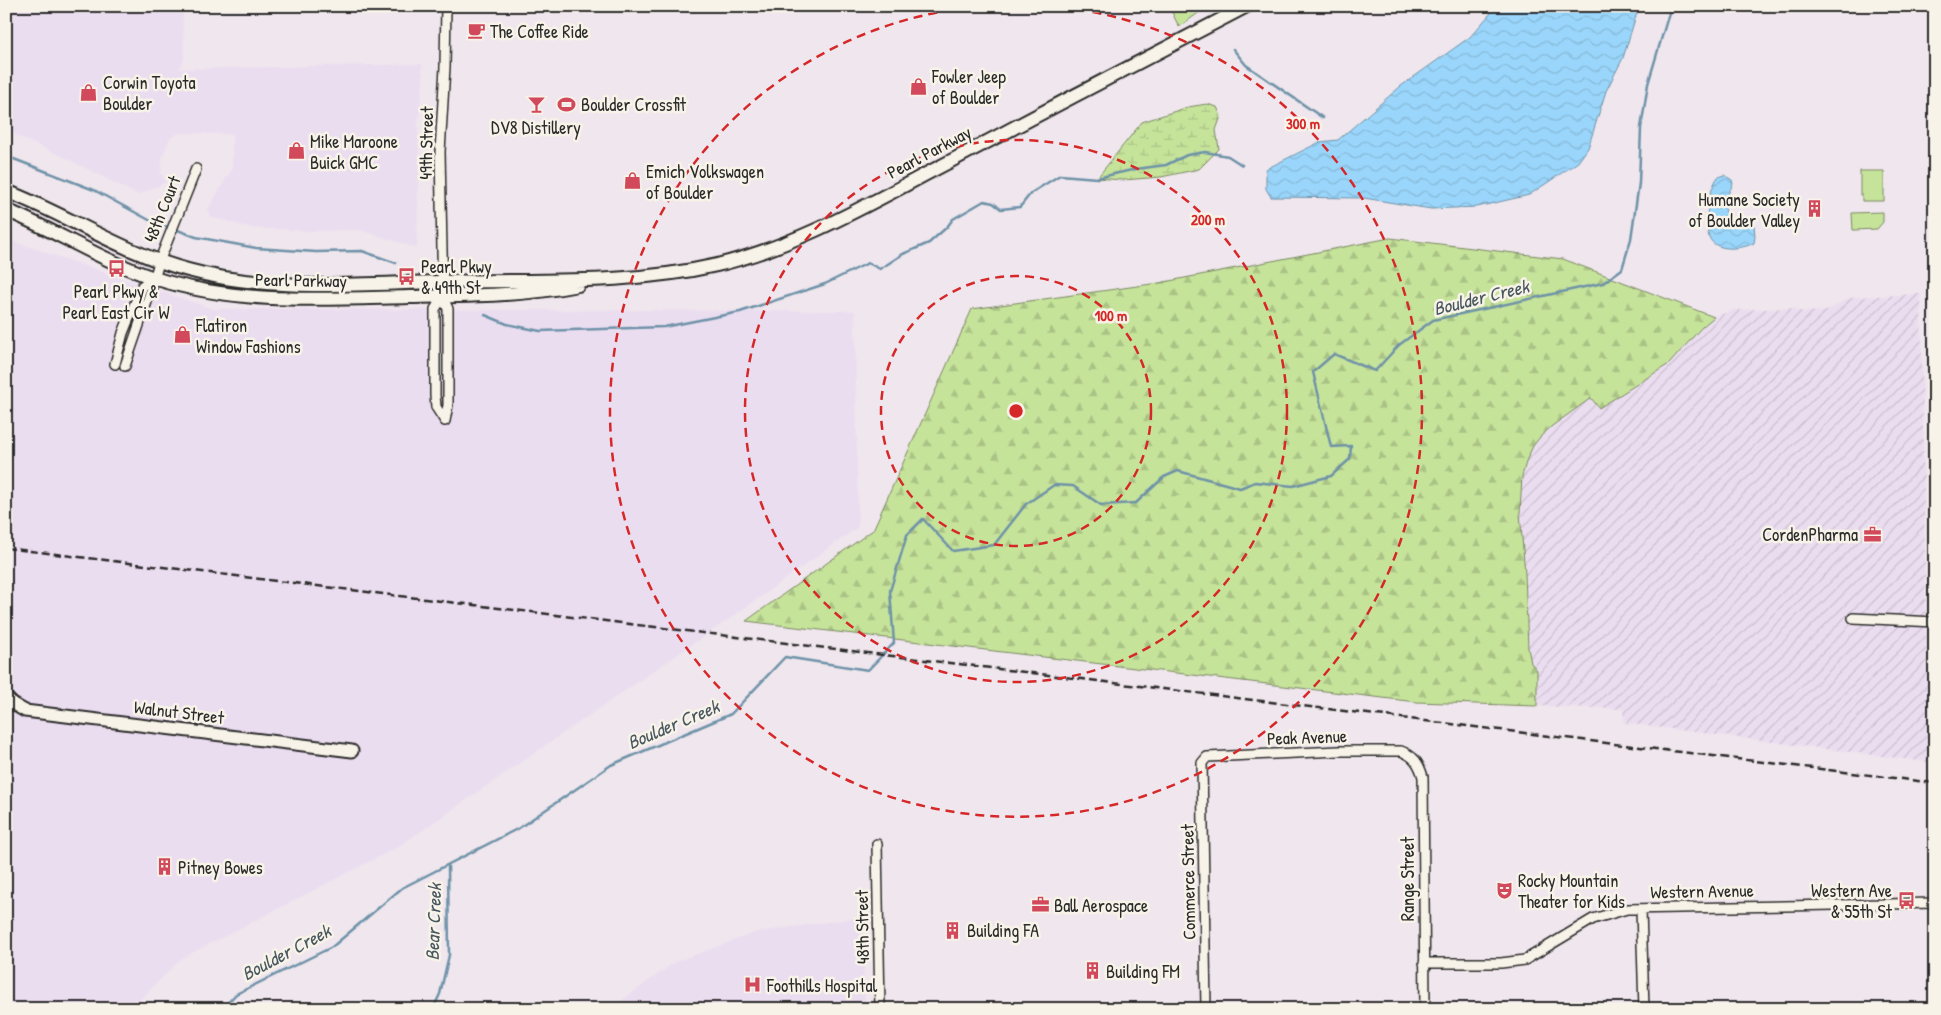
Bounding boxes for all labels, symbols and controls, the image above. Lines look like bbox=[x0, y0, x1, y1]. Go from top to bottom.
place label: The Coffee Ride bbox=[490, 19, 589, 44]
cafe icon: The Coffee Ride bbox=[466, 21, 486, 41]
place label: Fowler Jeep of Boulder bbox=[931, 64, 1006, 110]
place label: Corwin Toyota Boulder bbox=[103, 70, 195, 116]
shop icon: Fowler Jeep of Boulder bbox=[908, 76, 928, 96]
shop icon: Corwin Toyota Boulder bbox=[79, 82, 99, 102]
place label: Boulder Crossfit bbox=[581, 92, 687, 117]
bar icon: DV8 Distillery bbox=[526, 94, 546, 114]
sports icon: Boulder Crossfit bbox=[557, 94, 577, 114]
street label: 49th Street bbox=[413, 105, 439, 180]
text: 300 m bbox=[1286, 113, 1320, 134]
place label: DV8 Distillery bbox=[491, 115, 581, 140]
street label: Pearl Parkway bbox=[883, 119, 976, 185]
place label: Mike Maroone Buick GMC bbox=[310, 129, 398, 175]
shop icon: Mike Maroone Buick GMC bbox=[286, 141, 306, 161]
place label: Emich Volkswagen of Boulder bbox=[646, 159, 764, 205]
street label: 48th Court bbox=[137, 171, 187, 246]
shop icon: Emich Volkswagen of Boulder bbox=[622, 171, 642, 191]
place label: Humane Society of Boulder Valley bbox=[1689, 187, 1800, 233]
building icon: Humane Society of Boulder Valley bbox=[1804, 199, 1824, 219]
text: 200 m bbox=[1191, 209, 1225, 230]
place label: Pearl Pkwy & 49th St bbox=[421, 254, 492, 300]
bus stop icon: Pearl Pkwy & Pearl East Cir W bbox=[106, 258, 126, 278]
bus stop icon: Pearl Pkwy & 49th St bbox=[397, 266, 417, 286]
street label: Pearl Parkway bbox=[255, 267, 348, 293]
water label: Boulder Creek bbox=[1431, 272, 1533, 321]
place label: Pearl Pkwy & Pearl East Cir W bbox=[62, 279, 170, 325]
text: 100 m bbox=[1095, 305, 1127, 326]
place label: Flatiron Window Fashions bbox=[195, 313, 301, 359]
shop icon: Flatiron Window Fashions bbox=[172, 325, 192, 345]
centre of rings bbox=[1007, 402, 1025, 420]
place label: CordenPharma bbox=[1762, 522, 1858, 547]
office icon: CordenPharma bbox=[1862, 524, 1882, 544]
water label: Boulder Creek bbox=[623, 692, 725, 755]
street label: Walnut Street bbox=[133, 694, 226, 730]
street label: Peak Avenue bbox=[1267, 723, 1347, 751]
street label: Commerce Street bbox=[1174, 823, 1202, 940]
street label: Range Street bbox=[1395, 836, 1420, 921]
place label: Pitney Bowes bbox=[178, 855, 263, 880]
building icon: Pitney Bowes bbox=[154, 857, 174, 877]
place label: Rocky Mountain Theater for Kids bbox=[1518, 868, 1625, 914]
street label: Western Avenue bbox=[1650, 878, 1754, 904]
place label: Western Ave & 55th St bbox=[1811, 878, 1893, 924]
theatre icon: Rocky Mountain Theater for Kids bbox=[1494, 880, 1514, 900]
water label: Bear Creek bbox=[419, 881, 447, 961]
street label: 48th Street bbox=[849, 889, 875, 964]
bus stop icon: Western Ave & 55th St bbox=[1896, 890, 1916, 910]
place label: Ball Aerospace bbox=[1054, 893, 1148, 918]
office icon: Ball Aerospace bbox=[1030, 895, 1050, 915]
water label: Boulder Creek bbox=[237, 917, 337, 986]
place label: Building FA bbox=[967, 918, 1039, 943]
building icon: Building FA bbox=[943, 920, 963, 940]
place label: Building FM bbox=[1106, 959, 1180, 984]
building icon: Building FM bbox=[1082, 961, 1102, 981]
place label: Foothills Hospital bbox=[766, 973, 877, 998]
hospital icon: Foothills Hospital bbox=[743, 975, 763, 995]

